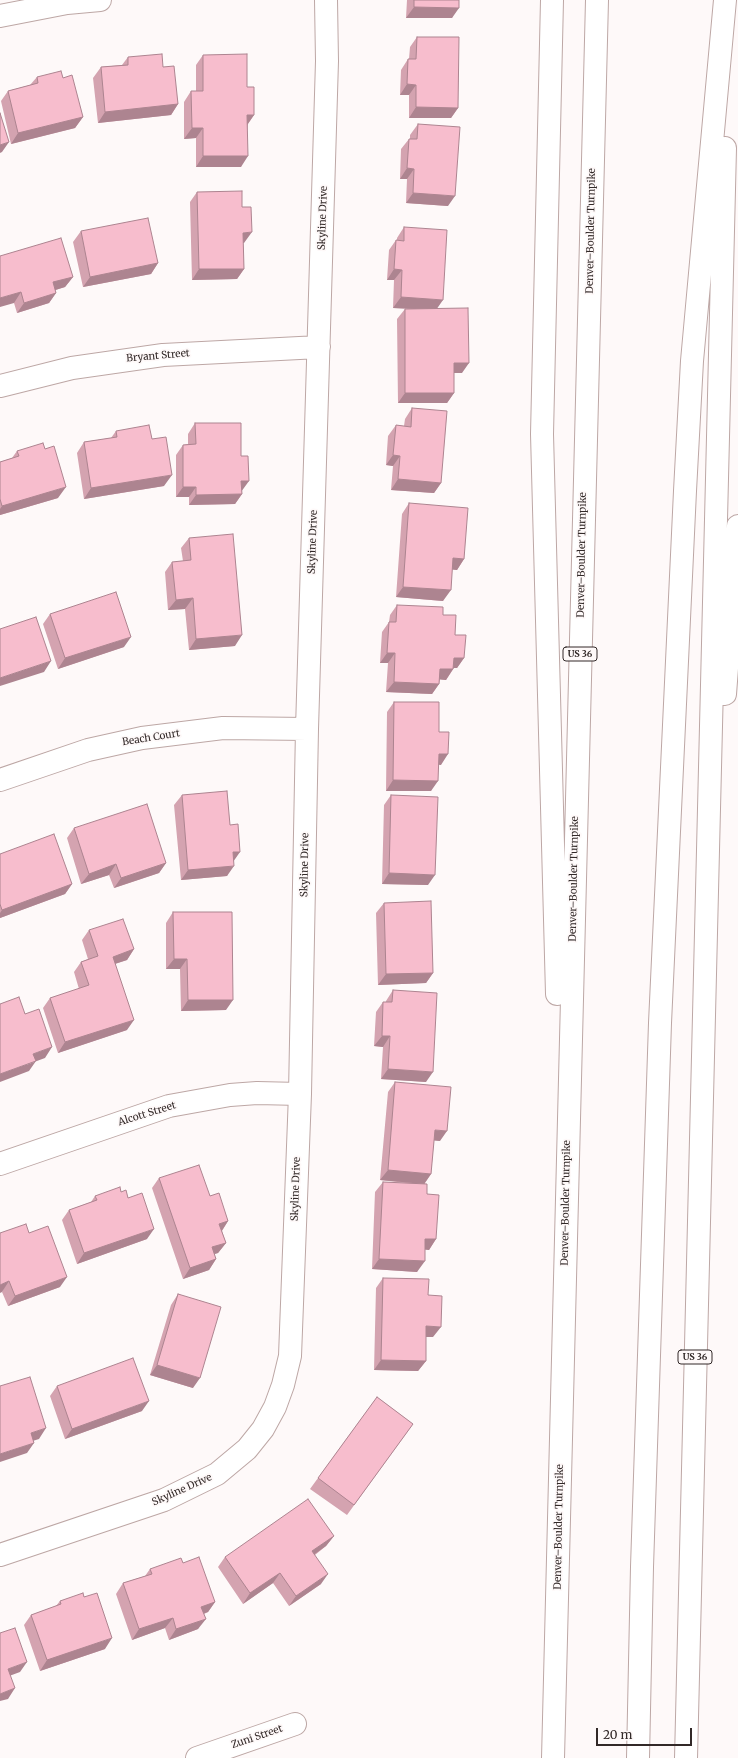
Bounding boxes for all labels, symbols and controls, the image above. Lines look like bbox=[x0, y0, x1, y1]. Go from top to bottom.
street label: Denver–Boulder Turnpike bbox=[584, 168, 598, 294]
street label: Skyline Drive bbox=[316, 186, 330, 250]
street label: Bryant Street bbox=[126, 347, 190, 365]
street label: Denver–Boulder Turnpike bbox=[575, 492, 589, 618]
street label: Skyline Drive bbox=[306, 510, 320, 574]
road number: US 36 bbox=[563, 647, 597, 661]
street label: Beach Court bbox=[121, 728, 181, 748]
street label: Denver–Boulder Turnpike bbox=[567, 816, 581, 942]
street label: Skyline Drive bbox=[298, 833, 312, 897]
street label: Alcott Street bbox=[117, 1100, 177, 1128]
street label: Denver–Boulder Turnpike bbox=[559, 1140, 573, 1266]
street label: Skyline Drive bbox=[289, 1157, 303, 1221]
road number: US 36 bbox=[678, 1350, 712, 1364]
street label: Denver–Boulder Turnpike bbox=[552, 1464, 566, 1590]
street label: Skyline Drive bbox=[150, 1471, 214, 1509]
scale bar bbox=[598, 1720, 694, 1746]
street label: Zuni Street bbox=[230, 1723, 284, 1751]
text: 20 m bbox=[603, 1727, 632, 1742]

